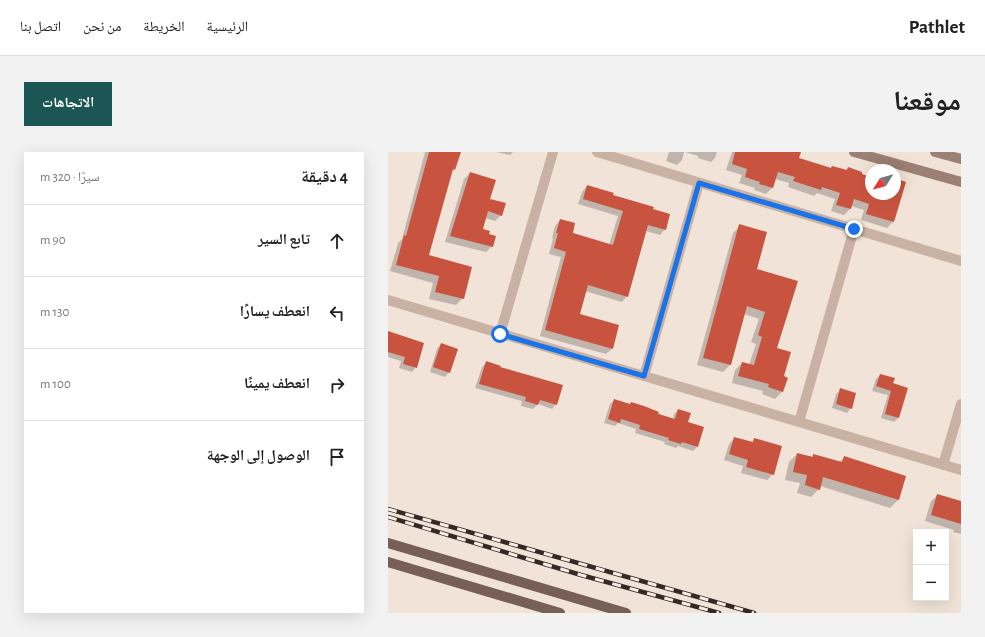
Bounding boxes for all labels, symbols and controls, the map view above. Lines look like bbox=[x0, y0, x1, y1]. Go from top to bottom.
text: Pathlet bbox=[909, 18, 965, 37]
text: اتصل بنا bbox=[20, 20, 61, 34]
text: من نحن bbox=[83, 20, 121, 34]
text: الخريطة bbox=[143, 20, 185, 34]
text: الرئيسية bbox=[207, 20, 248, 34]
button: الاتجاهات bbox=[24, 82, 112, 126]
text: موقعنا bbox=[893, 88, 961, 116]
north arrow bbox=[865, 164, 901, 200]
text: 4 دقيقة bbox=[301, 168, 348, 185]
text: سيرًا · 320 m bbox=[40, 171, 100, 184]
route end bbox=[845, 220, 863, 238]
icon: ahead bbox=[326, 230, 348, 252]
text: تابع السير bbox=[258, 232, 310, 247]
text: 90 m bbox=[40, 234, 66, 247]
icon: left bbox=[326, 302, 348, 324]
text: انعطف يسارًا bbox=[240, 304, 310, 319]
text: 130 m bbox=[40, 306, 69, 319]
route start bbox=[491, 325, 509, 343]
icon: right bbox=[326, 374, 348, 396]
text: انعطف يمينًا bbox=[244, 376, 310, 391]
text: 100 m bbox=[40, 378, 71, 391]
icon: arrive bbox=[326, 446, 348, 468]
text: الوصول إلى الوجهة bbox=[207, 448, 310, 463]
map controls bbox=[913, 529, 949, 601]
button: + bbox=[913, 529, 949, 565]
button: − bbox=[913, 565, 949, 601]

